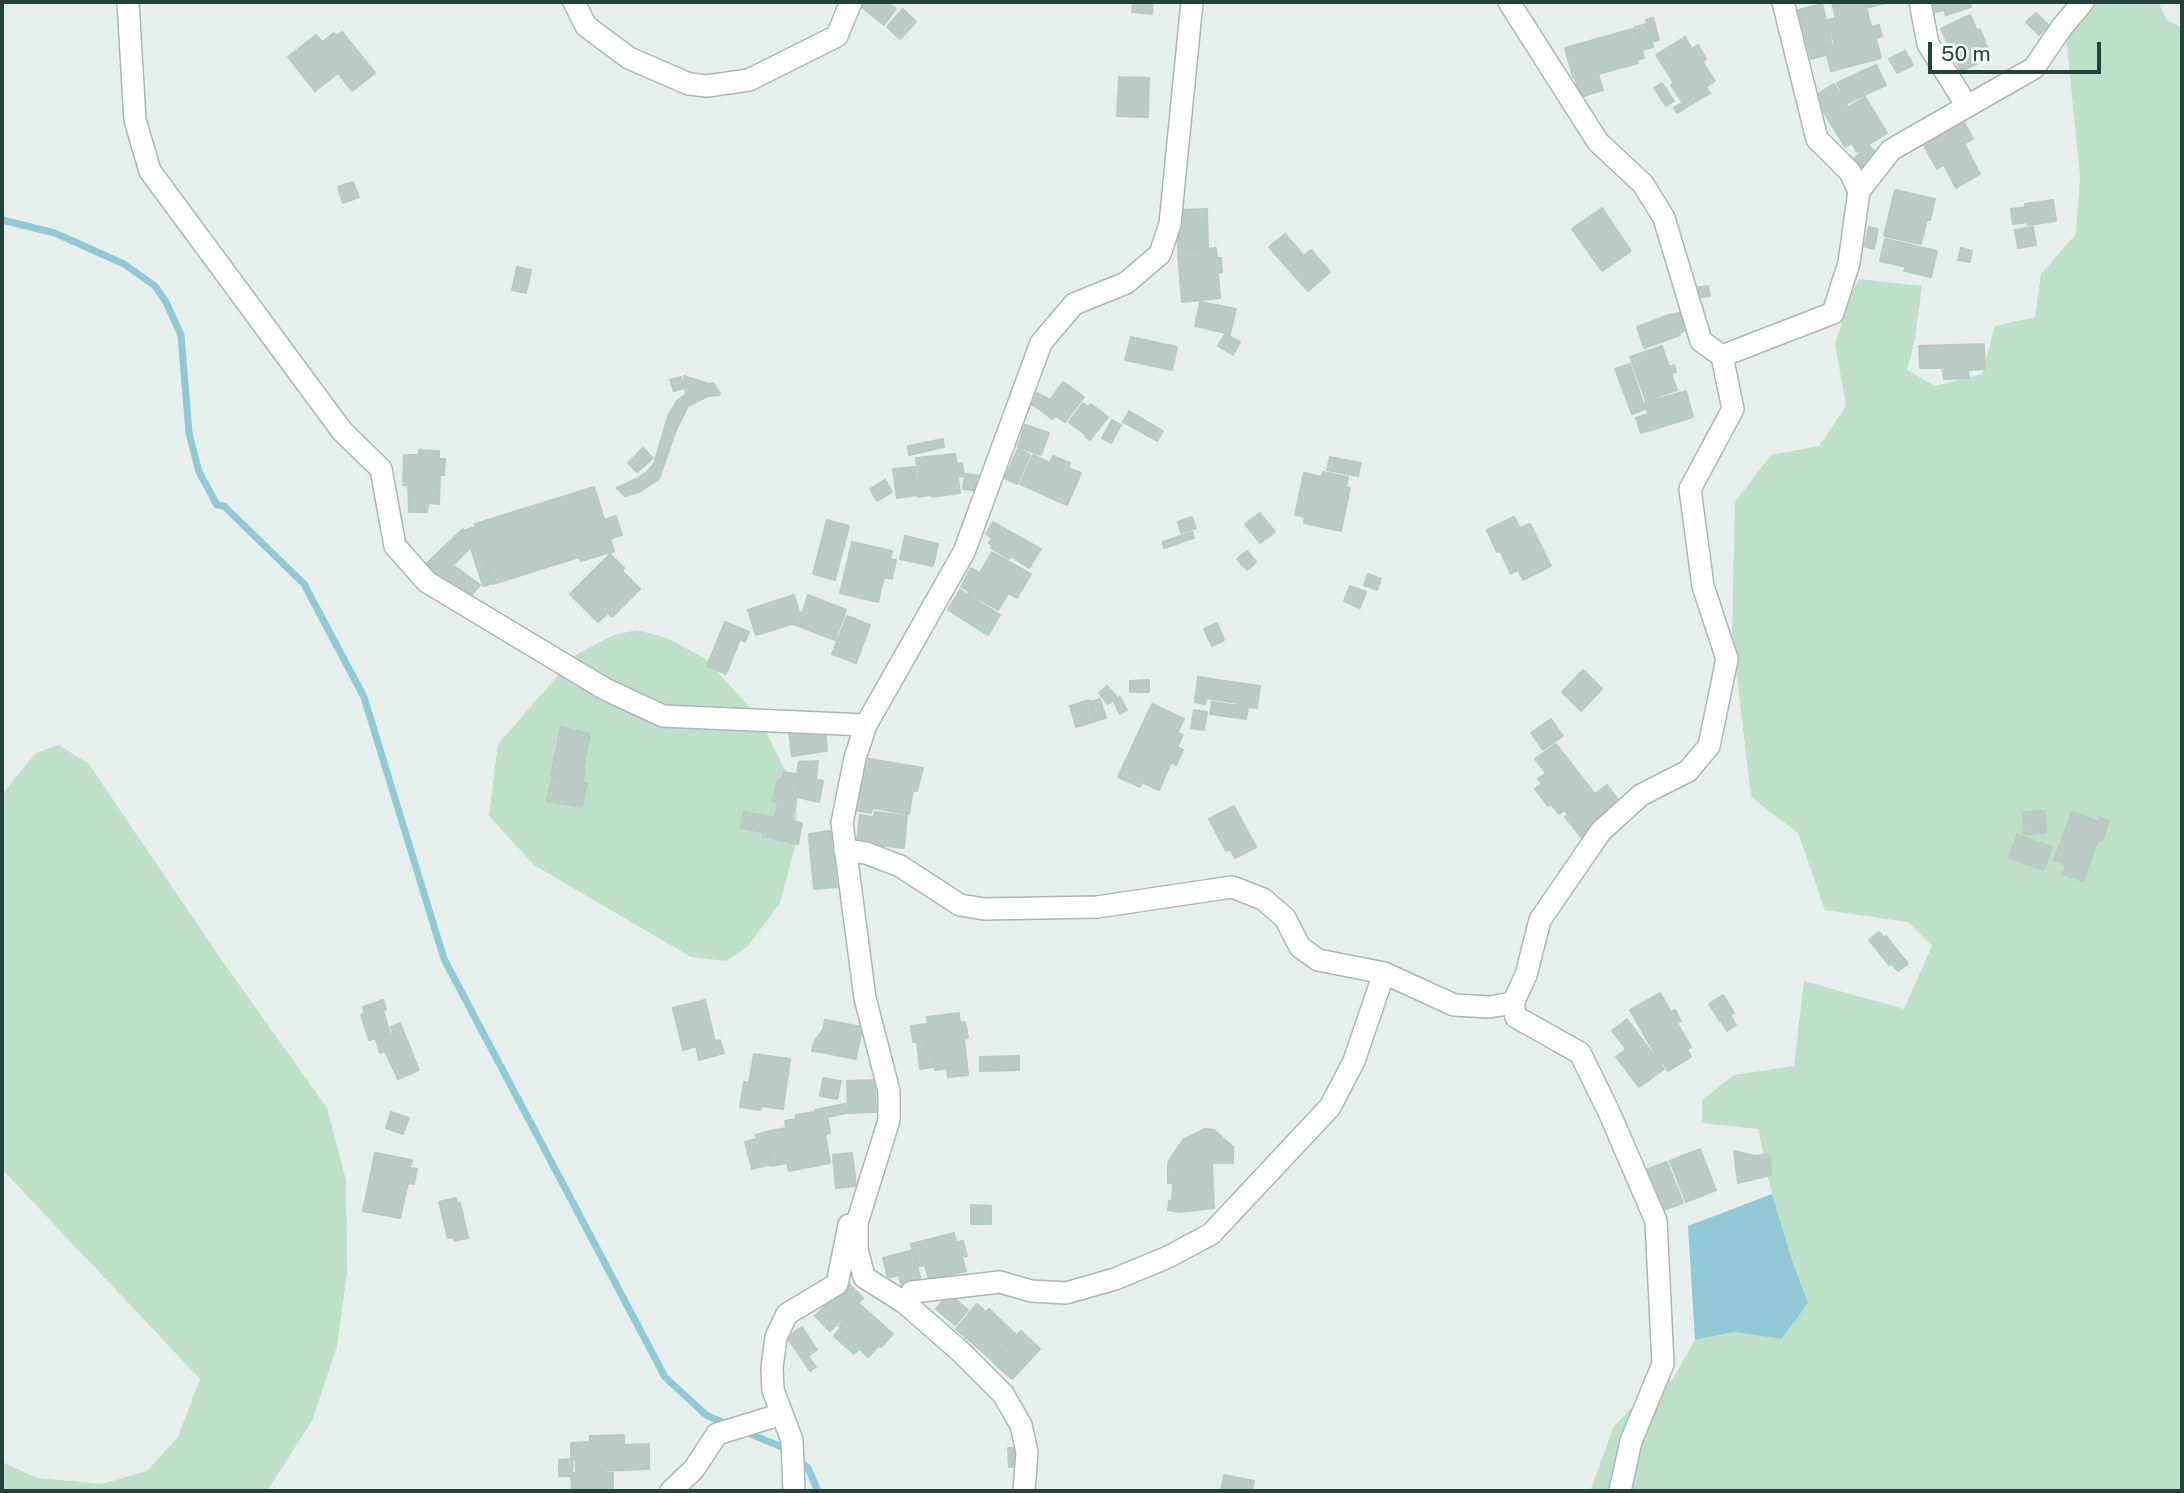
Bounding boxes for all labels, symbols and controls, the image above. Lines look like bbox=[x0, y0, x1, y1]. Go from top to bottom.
scale bar bbox=[1932, 28, 2105, 72]
text: 50 m bbox=[1941, 41, 1991, 66]

